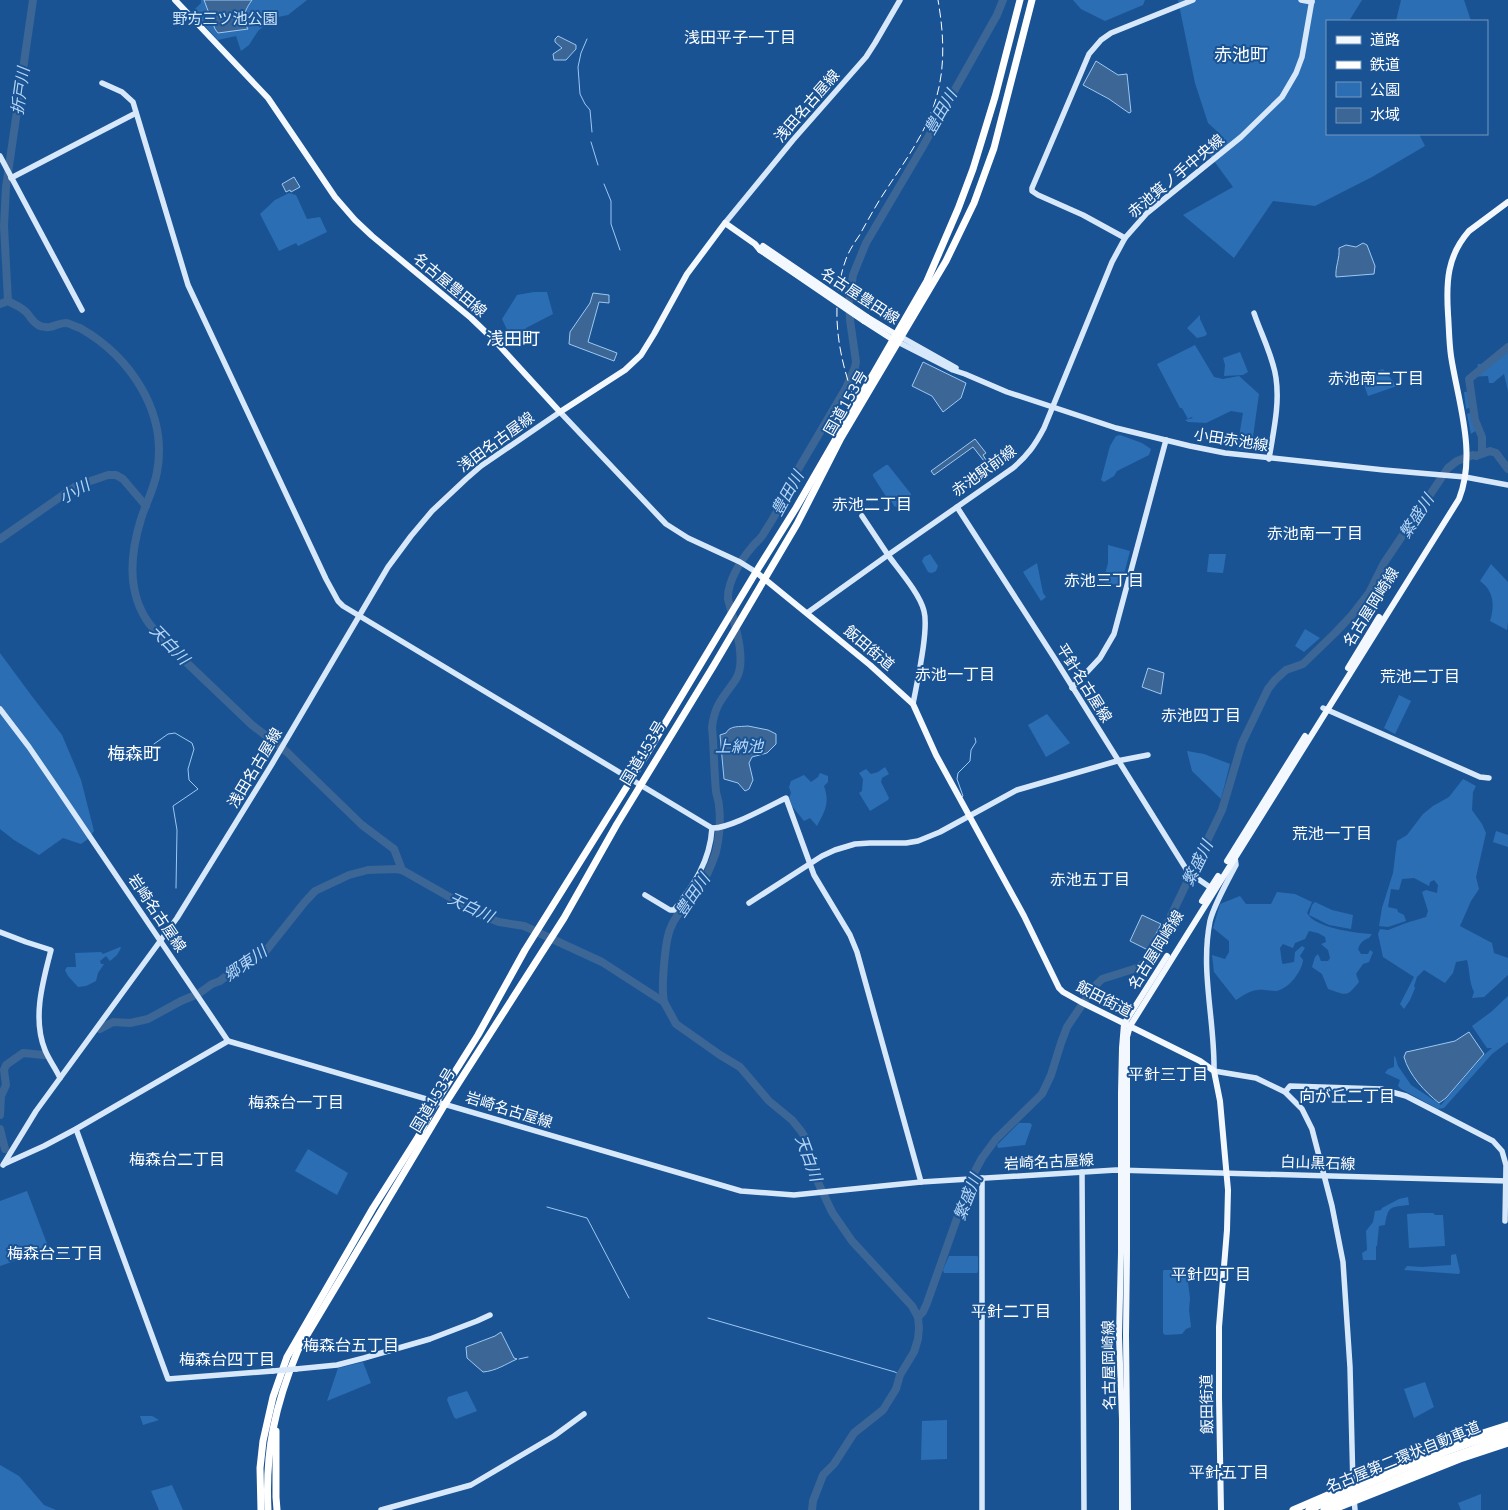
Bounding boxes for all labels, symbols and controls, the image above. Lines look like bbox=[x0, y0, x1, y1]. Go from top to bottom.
park label: 野方三ツ池公園 bbox=[172, 9, 278, 29]
legend bbox=[1326, 20, 1488, 135]
district label: 浅田平子一丁目 bbox=[684, 27, 796, 49]
text: 道路 bbox=[1370, 30, 1400, 50]
district label: 赤池町 bbox=[1214, 43, 1268, 67]
text: 鉄道 bbox=[1370, 55, 1400, 75]
water label: 折戸川 bbox=[7, 64, 36, 116]
street label: 浅田名古屋線 bbox=[770, 65, 844, 147]
text: 公園 bbox=[1370, 80, 1400, 100]
water label: 豊田川 bbox=[919, 84, 963, 139]
text: 水域 bbox=[1370, 105, 1400, 125]
street label: 赤池箕ノ手中央線 bbox=[1124, 130, 1228, 222]
street label: 名古屋豊田線 bbox=[409, 248, 491, 322]
street label: 名古屋豊田線 bbox=[817, 263, 903, 329]
district label: 浅田町 bbox=[486, 327, 540, 351]
street label: 国道153号 bbox=[819, 367, 873, 439]
district label: 赤池南二丁目 bbox=[1328, 368, 1424, 390]
street label: 浅田名古屋線 bbox=[454, 407, 538, 477]
street label: 小田赤池線 bbox=[1192, 424, 1270, 456]
street label: 赤池駅前線 bbox=[948, 441, 1020, 501]
water label: 豊田川 bbox=[767, 465, 810, 520]
water label: 小川 bbox=[55, 474, 96, 509]
water label: 繁盛川 bbox=[1395, 489, 1440, 543]
district label: 赤池二丁目 bbox=[832, 494, 912, 516]
district label: 赤池南一丁目 bbox=[1267, 523, 1363, 545]
street label: 名古屋岡崎線 bbox=[1339, 564, 1403, 650]
district label: 赤池三丁目 bbox=[1064, 570, 1144, 592]
water label: 天白川 bbox=[145, 620, 195, 671]
street label: 飯田街道 bbox=[840, 621, 898, 675]
street label: 平針名古屋線 bbox=[1052, 640, 1116, 726]
district label: 赤池一丁目 bbox=[915, 664, 995, 686]
district label: 荒池二丁目 bbox=[1380, 666, 1460, 688]
district label: 赤池四丁目 bbox=[1161, 705, 1241, 727]
street label: 国道153号 bbox=[616, 717, 670, 789]
street label: 浅田名古屋線 bbox=[223, 724, 287, 812]
water label: 上納池 bbox=[715, 736, 765, 758]
district label: 梅森町 bbox=[107, 742, 161, 766]
district label: 荒池一丁目 bbox=[1292, 823, 1372, 845]
water label: 繁盛川 bbox=[1177, 835, 1219, 890]
water label: 豊田川 bbox=[670, 868, 716, 922]
district label: 赤池五丁目 bbox=[1050, 869, 1130, 891]
street label: 岩崎名古屋線 bbox=[124, 870, 190, 956]
water label: 天白川 bbox=[444, 888, 499, 929]
street label: 名古屋岡崎線 bbox=[1124, 907, 1188, 993]
water label: 郷東川 bbox=[220, 940, 273, 987]
street label: 飯田街道 bbox=[1073, 976, 1135, 1022]
street label: 国道153号 bbox=[406, 1064, 460, 1136]
district label: 平針三丁目 bbox=[1128, 1064, 1208, 1086]
district label: 向が丘二丁目 bbox=[1299, 1086, 1395, 1108]
street label: 岩崎名古屋線 bbox=[463, 1087, 555, 1133]
district label: 梅森台一丁目 bbox=[248, 1092, 344, 1114]
water label: 天白川 bbox=[790, 1132, 827, 1187]
district label: 梅森台二丁目 bbox=[129, 1149, 225, 1171]
street label: 岩崎名古屋線 bbox=[1004, 1150, 1094, 1174]
street label: 白山黒石線 bbox=[1280, 1152, 1356, 1174]
water label: 繁盛川 bbox=[949, 1169, 988, 1224]
district label: 梅森台三丁目 bbox=[7, 1243, 103, 1265]
district label: 平針四丁目 bbox=[1171, 1264, 1251, 1286]
district label: 平針二丁目 bbox=[971, 1301, 1051, 1323]
street label: 名古屋岡崎線 bbox=[1098, 1320, 1120, 1410]
district label: 梅森台五丁目 bbox=[303, 1335, 399, 1357]
district label: 梅森台四丁目 bbox=[179, 1349, 275, 1371]
street label: 飯田街道 bbox=[1196, 1374, 1218, 1434]
street label: 名古屋第二環状自動車道 bbox=[1323, 1417, 1483, 1497]
district label: 平針五丁目 bbox=[1189, 1462, 1269, 1484]

